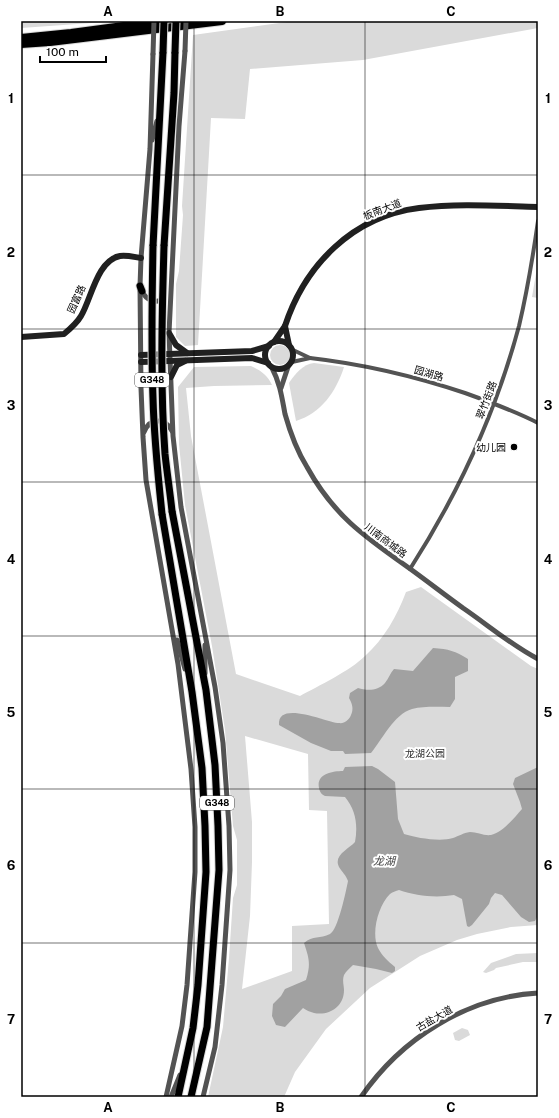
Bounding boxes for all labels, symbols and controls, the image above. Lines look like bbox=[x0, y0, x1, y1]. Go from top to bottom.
text: A bbox=[103, 4, 113, 19]
text: B bbox=[276, 4, 285, 19]
text: C bbox=[446, 4, 456, 19]
scale bar bbox=[40, 38, 106, 64]
text: 100 m bbox=[46, 45, 79, 59]
text: 1 bbox=[8, 91, 14, 106]
text: 1 bbox=[545, 91, 551, 106]
street label: 板南大道 bbox=[361, 196, 403, 222]
text: 2 bbox=[7, 245, 15, 260]
text: 2 bbox=[544, 245, 552, 260]
street label: 园富路 bbox=[64, 283, 88, 315]
street label: 园湖路 bbox=[413, 363, 445, 383]
road number: G348 bbox=[135, 373, 169, 387]
street label: 翠竹街路 bbox=[473, 379, 499, 421]
text: 3 bbox=[7, 398, 16, 413]
text: 3 bbox=[544, 398, 553, 413]
place label: 幼儿园 bbox=[476, 441, 506, 453]
marker: 幼儿园 bbox=[509, 442, 519, 452]
street label: 川南商城路 bbox=[362, 520, 410, 560]
text: 4 bbox=[7, 552, 16, 567]
text: 4 bbox=[544, 552, 553, 567]
text: 5 bbox=[7, 705, 16, 720]
text: 5 bbox=[544, 705, 553, 720]
park label: 龙湖公园 bbox=[405, 747, 445, 759]
road number: G348 bbox=[200, 796, 234, 810]
water label: 龙湖 bbox=[373, 855, 397, 867]
text: 6 bbox=[7, 858, 16, 873]
text: 6 bbox=[544, 858, 553, 873]
street label: 古盐大道 bbox=[414, 1003, 454, 1033]
text: 7 bbox=[7, 1012, 15, 1027]
text: 7 bbox=[544, 1012, 552, 1027]
text: A bbox=[103, 1100, 113, 1115]
text: B bbox=[276, 1100, 285, 1115]
text: C bbox=[446, 1100, 456, 1115]

